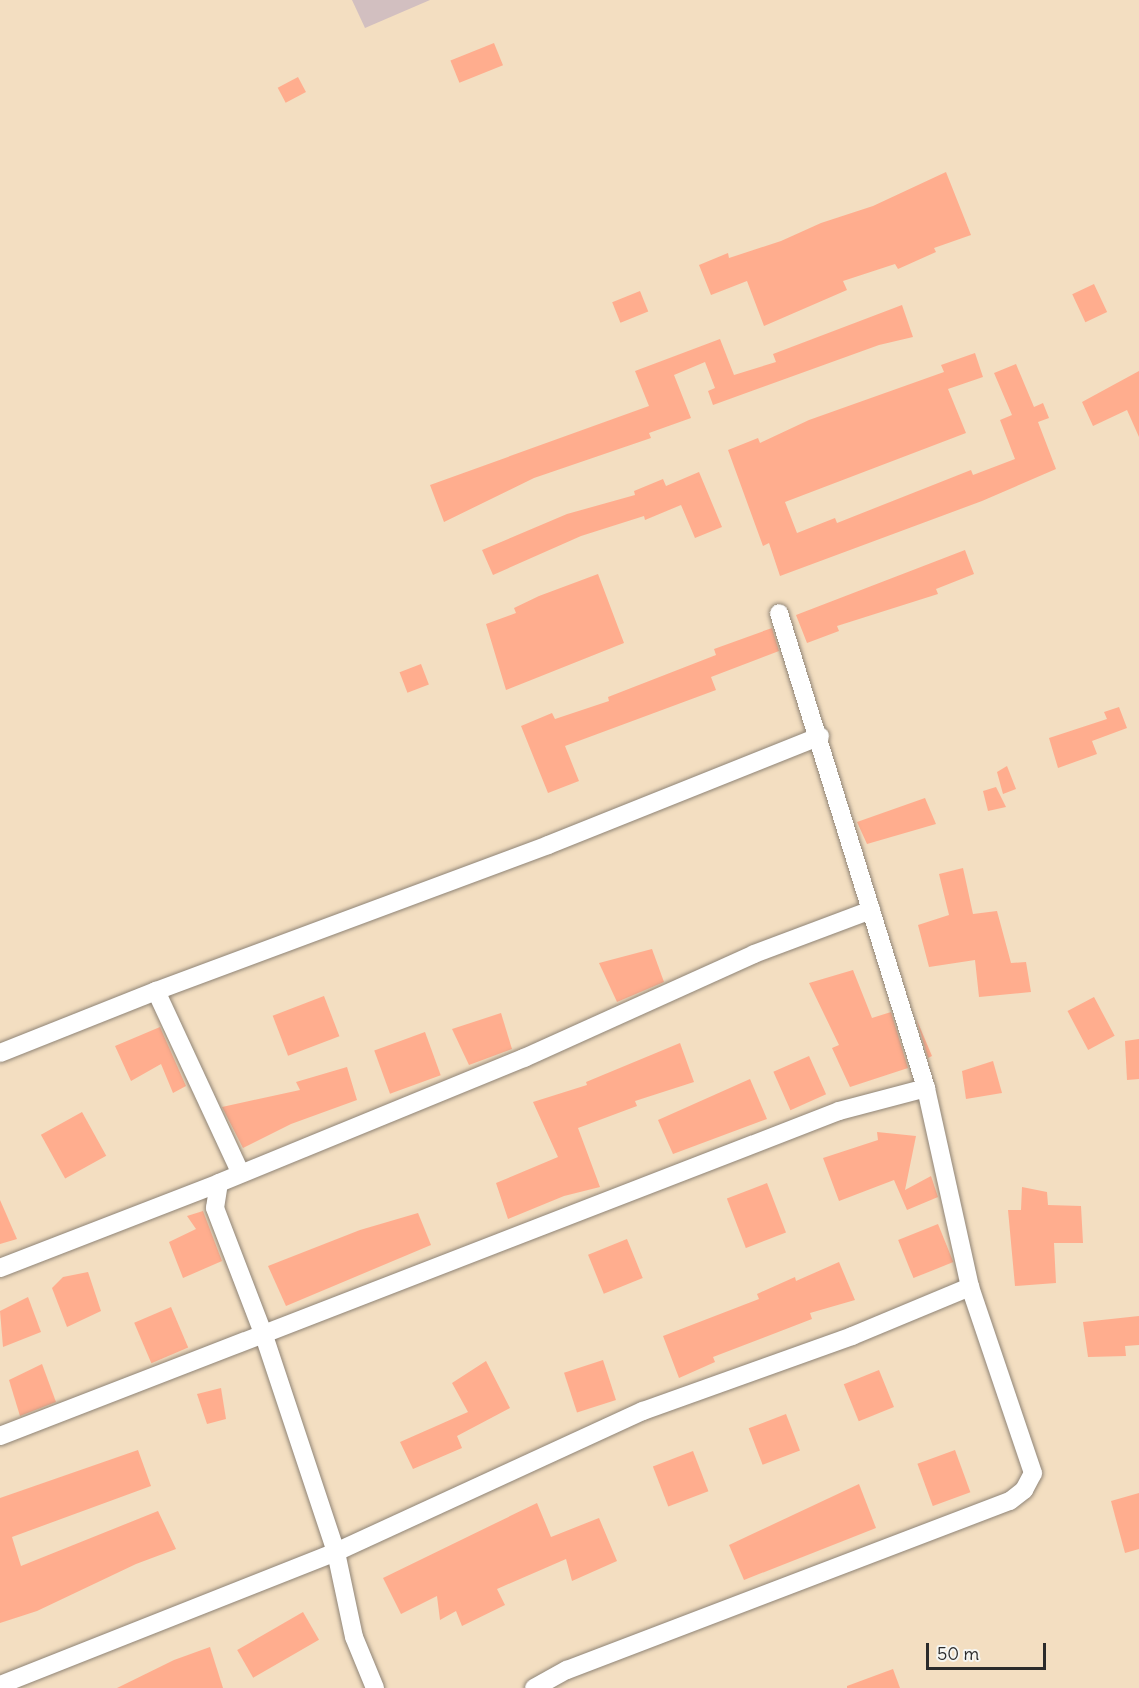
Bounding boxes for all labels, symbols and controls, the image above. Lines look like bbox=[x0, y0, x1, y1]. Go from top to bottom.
scale bar bbox=[929, 1631, 1049, 1669]
text: 50 m bbox=[937, 1642, 979, 1665]

